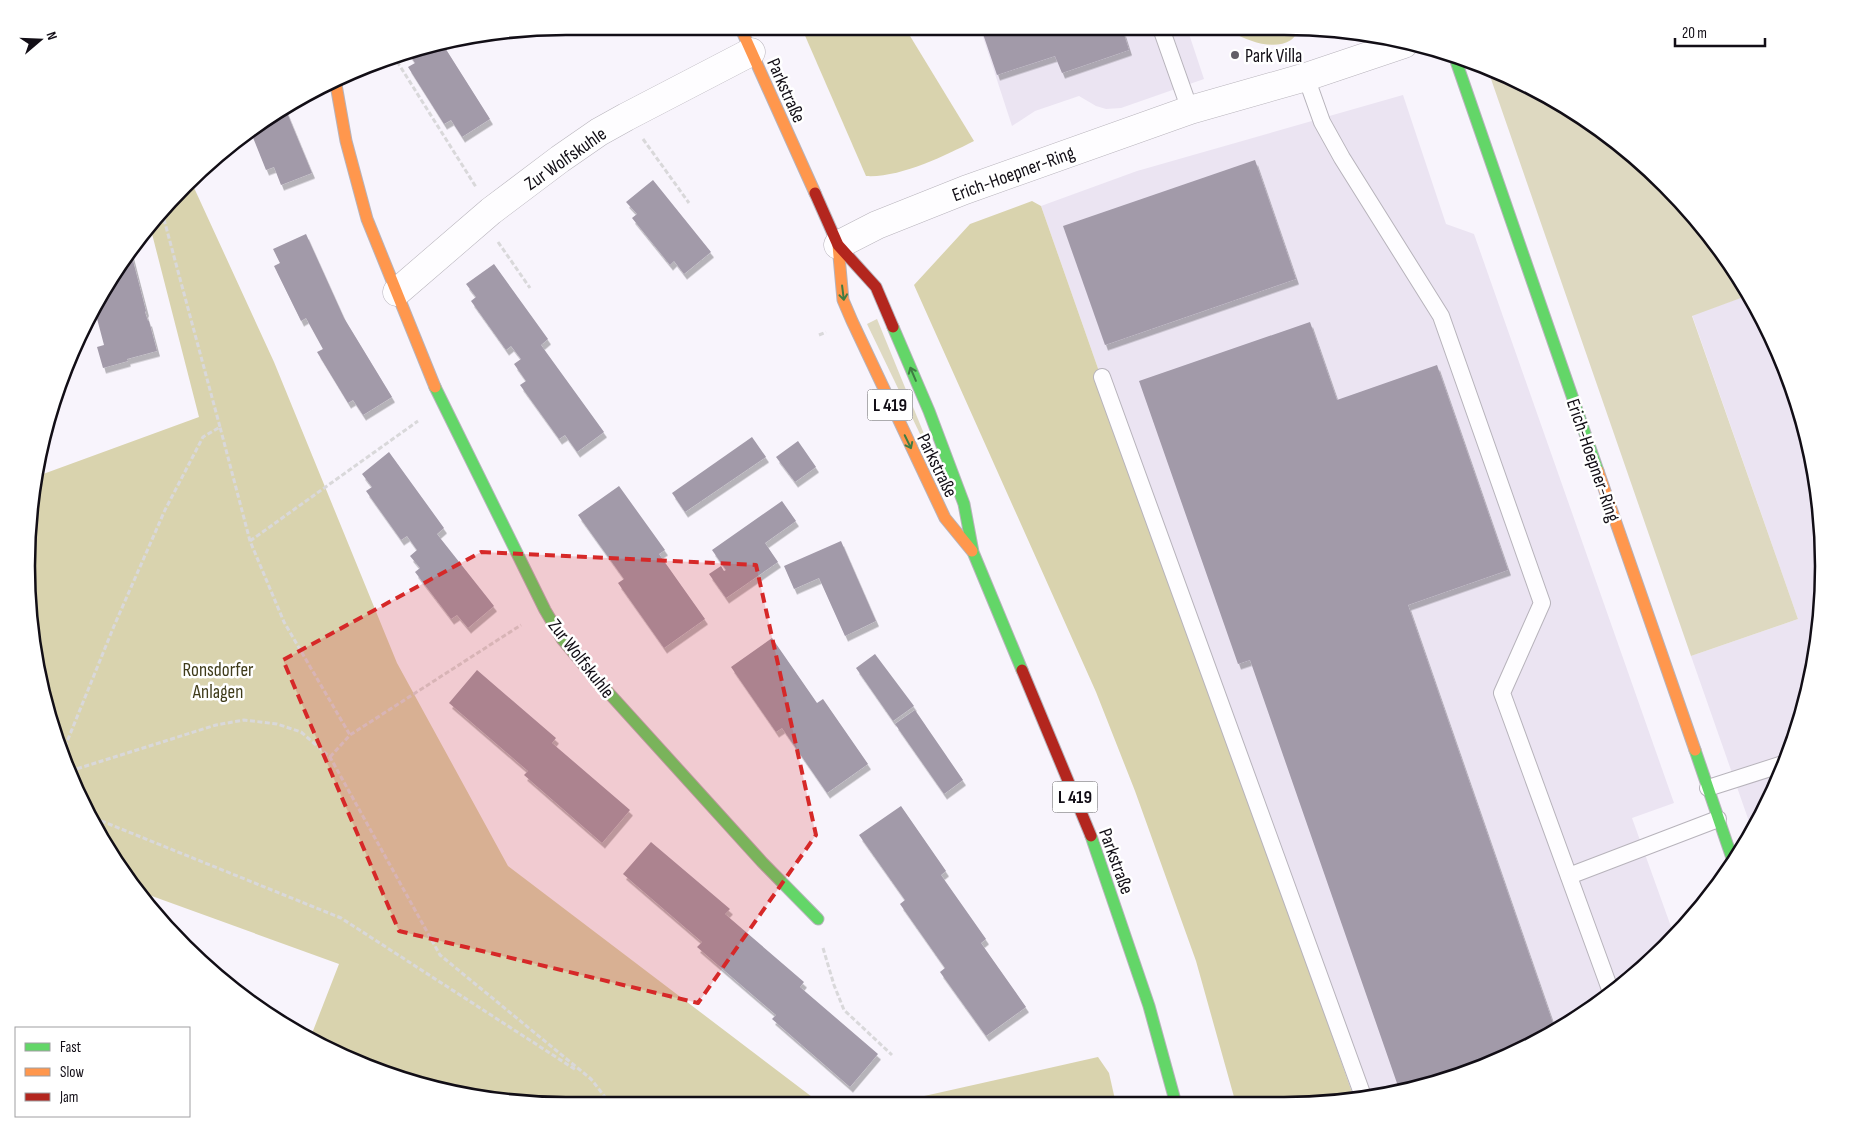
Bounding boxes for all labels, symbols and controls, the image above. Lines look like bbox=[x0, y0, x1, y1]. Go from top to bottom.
north arrow bbox=[15, 15, 65, 65]
scale bar bbox=[1675, 15, 1765, 47]
text: 20 m bbox=[1682, 24, 1707, 43]
text: N bbox=[43, 30, 61, 42]
place label: Park Villa bbox=[1245, 45, 1302, 68]
marker: Park Villa bbox=[1229, 49, 1241, 61]
street label: Parkstraße bbox=[761, 55, 810, 126]
street label: Zur Wolfskuhle bbox=[521, 123, 611, 196]
street label: Erich-Hoepner-Ring bbox=[949, 141, 1078, 207]
one-way arrow bbox=[838, 285, 848, 301]
one-way arrow bbox=[908, 367, 918, 382]
road number: L 419 bbox=[868, 390, 912, 420]
street label: Erich-Hoepner-Ring bbox=[1561, 396, 1625, 525]
street label: Parkstraße bbox=[911, 430, 962, 501]
one-way arrow bbox=[904, 434, 913, 449]
street label: Zur Wolfskuhle bbox=[543, 615, 619, 703]
park label: Ronsdorfer Anlagen bbox=[182, 659, 254, 704]
road number: L 419 bbox=[1052, 782, 1098, 812]
street label: Parkstraße bbox=[1093, 826, 1138, 898]
legend bbox=[15, 1027, 190, 1117]
text: Fast bbox=[60, 1038, 82, 1057]
text: Slow bbox=[60, 1063, 84, 1082]
text: Jam bbox=[59, 1088, 78, 1107]

